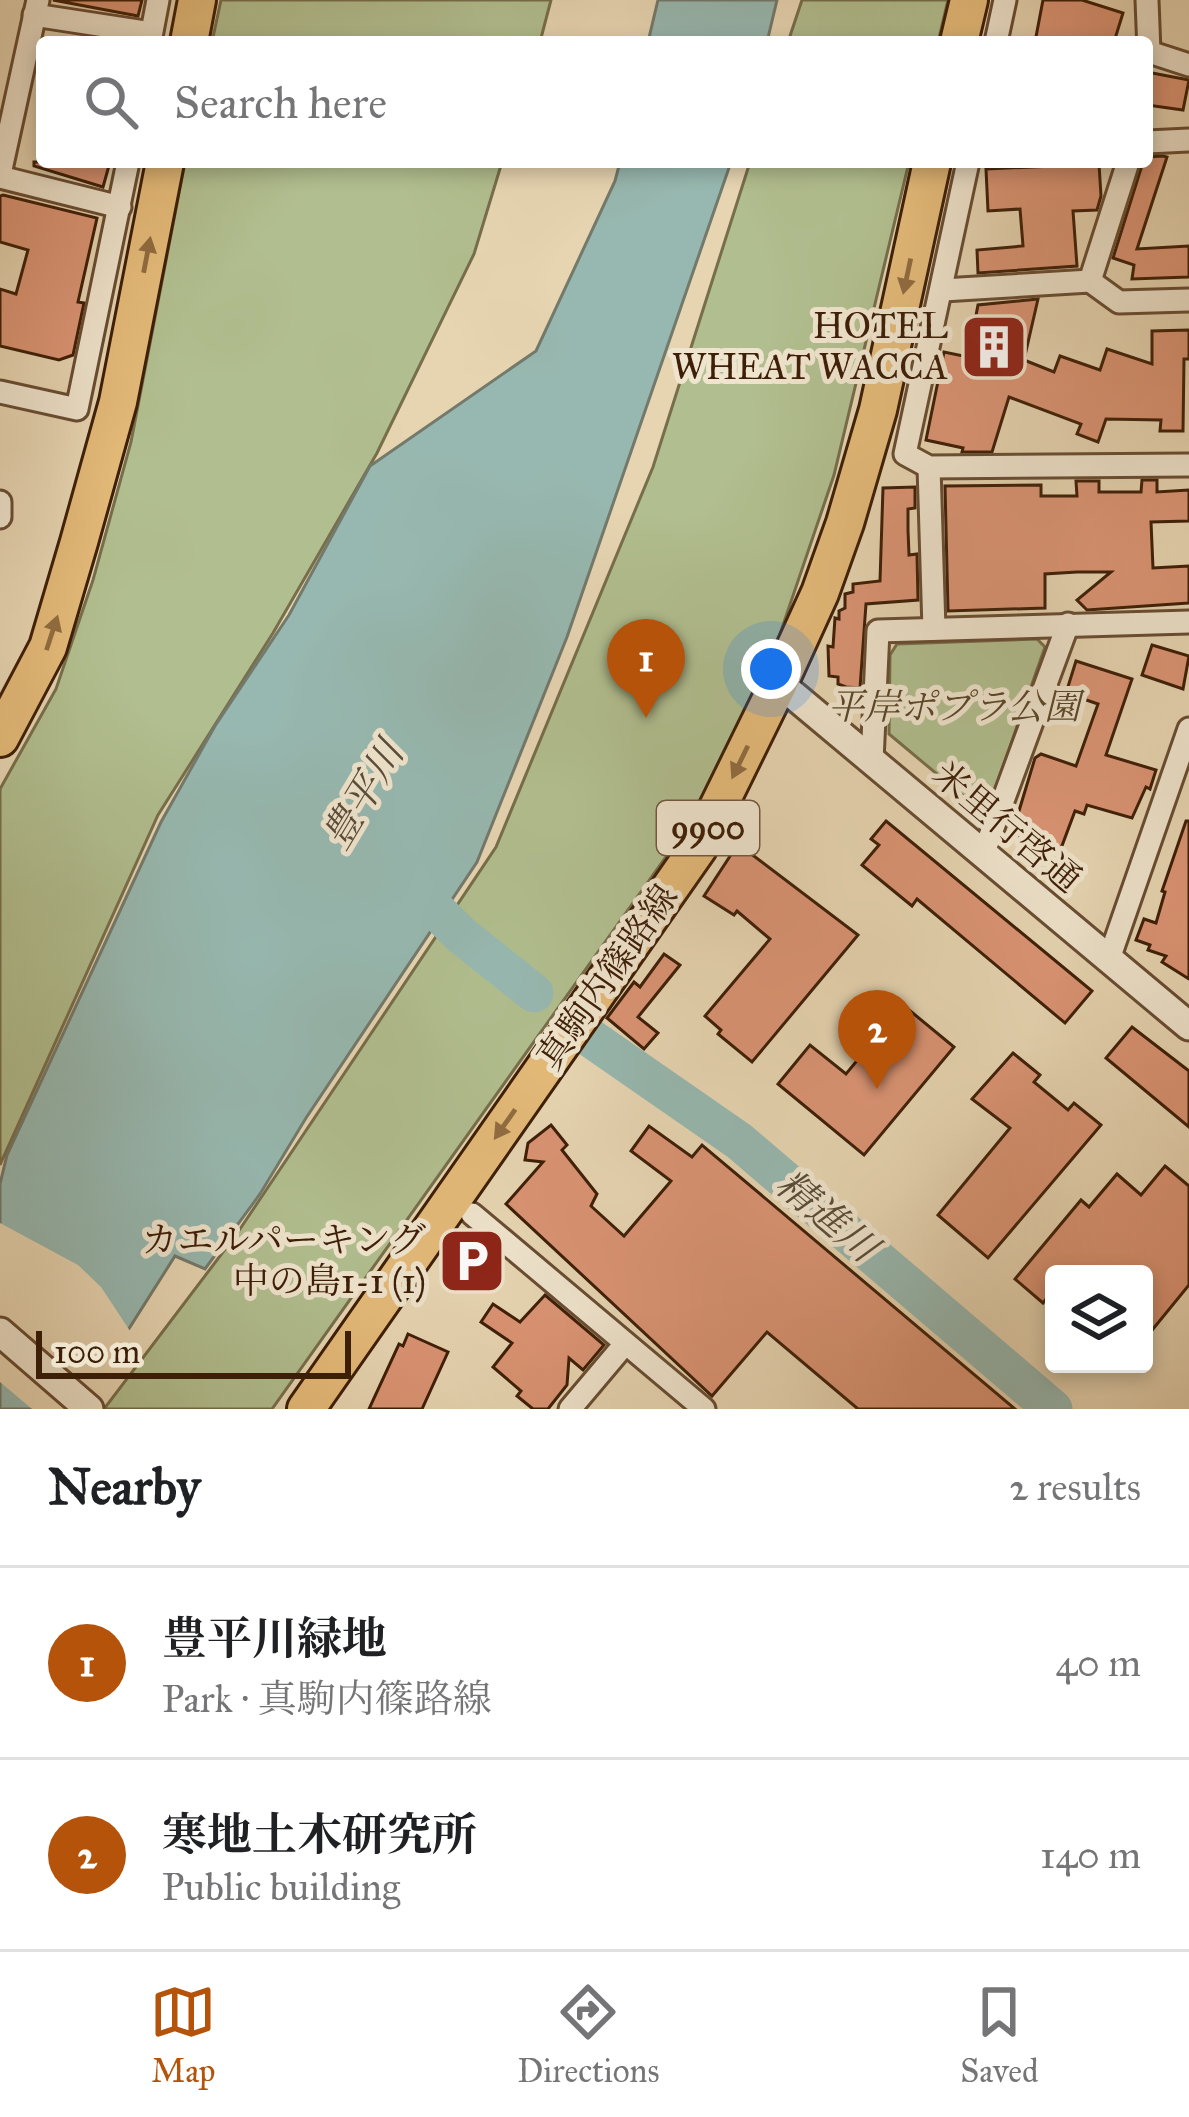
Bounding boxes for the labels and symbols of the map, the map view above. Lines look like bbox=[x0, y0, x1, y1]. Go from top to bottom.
one-way arrow bbox=[138, 236, 157, 274]
one-way arrow bbox=[897, 258, 916, 296]
place label: HOTEL WHEAT WACCA bbox=[672, 304, 948, 389]
building icon: HOTEL WHEAT WACCA bbox=[959, 312, 1029, 382]
one-way arrow bbox=[43, 614, 62, 651]
pin: 1 bbox=[607, 619, 685, 718]
your location bbox=[741, 639, 801, 699]
park label: 平岸ポプラ公園 bbox=[828, 685, 1085, 729]
water label: 豊平川 bbox=[312, 729, 416, 858]
one-way arrow bbox=[731, 745, 751, 779]
street label: 米里行啓通 bbox=[924, 752, 1090, 902]
road number: 9900 bbox=[657, 801, 759, 855]
street label: 真駒内篠路線 bbox=[527, 876, 687, 1078]
pin: 2 bbox=[838, 990, 916, 1089]
one-way arrow bbox=[494, 1107, 517, 1140]
water label: 精進川 bbox=[767, 1160, 890, 1275]
place label: カエルパーキング 中の島1-1 (1) bbox=[142, 1218, 426, 1303]
parking icon: カエルパーキング 中の島1-1 (1) bbox=[437, 1226, 507, 1296]
scale bar bbox=[36, 1325, 351, 1378]

